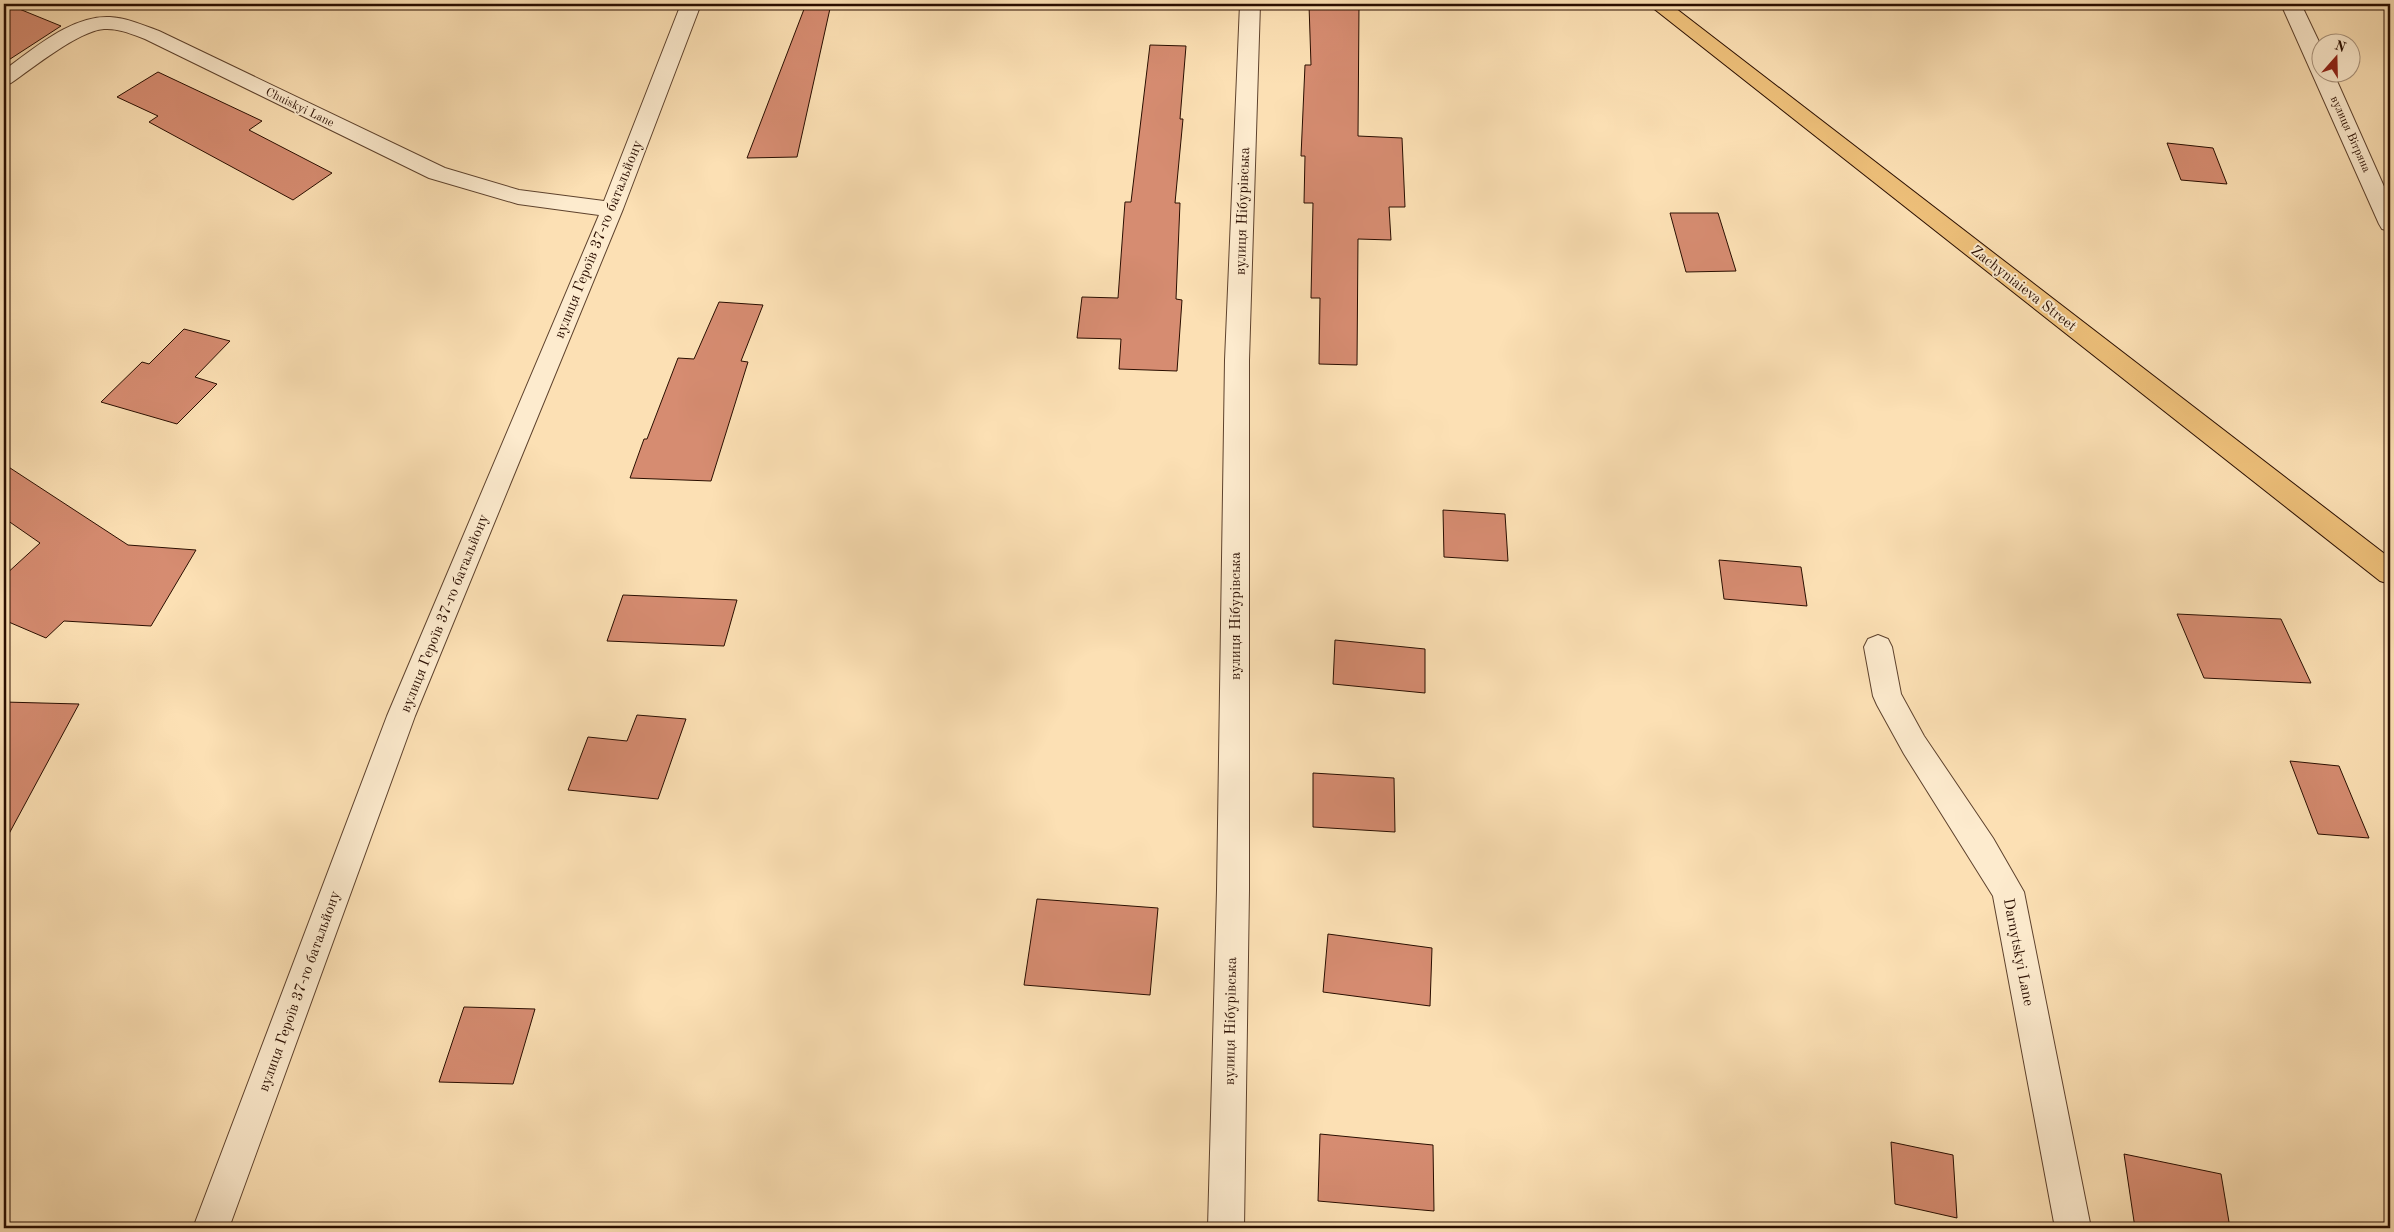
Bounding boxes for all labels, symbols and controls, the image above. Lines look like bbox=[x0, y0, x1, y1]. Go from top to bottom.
north arrow bbox=[2312, 32, 2362, 82]
text: N bbox=[2333, 38, 2348, 55]
street label: Chuiskyi Lane bbox=[263, 86, 336, 130]
street label: вулиця Вітряна bbox=[2328, 94, 2373, 174]
street label: вулиця Героїв 37-го батальйону bbox=[553, 138, 646, 341]
street label: вулиця Нібурівська bbox=[1234, 146, 1253, 275]
street label: Zachyniaieva Street bbox=[1968, 244, 2079, 335]
street label: вулиця Героїв 37-го батальйону bbox=[399, 512, 492, 715]
street label: вулиця Нібурівська bbox=[1229, 551, 1244, 680]
street label: вулиця Героїв 37-го батальйону bbox=[257, 889, 344, 1094]
street label: Darnytskyi Lane bbox=[2000, 897, 2035, 1008]
street label: вулиця Нібурівська bbox=[1223, 956, 1240, 1085]

